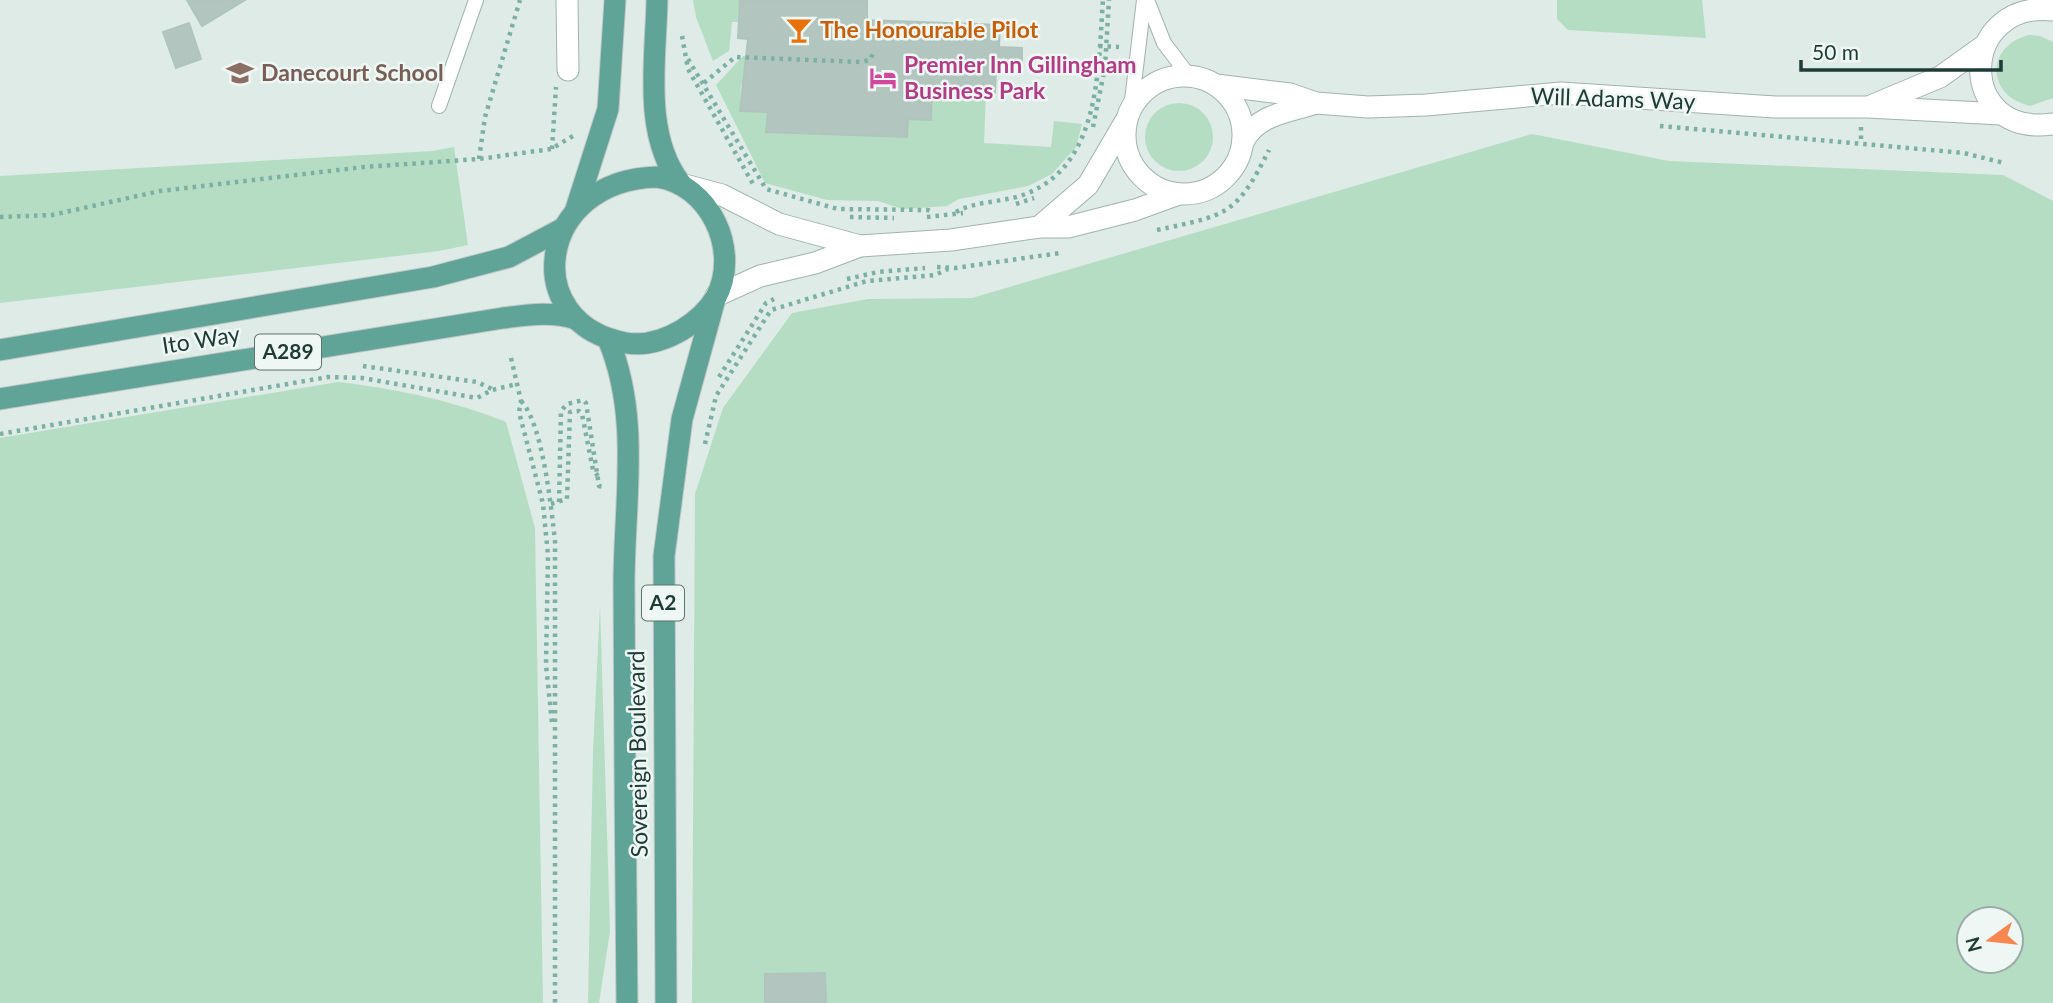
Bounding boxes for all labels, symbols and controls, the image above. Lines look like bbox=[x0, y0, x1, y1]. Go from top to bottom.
bar icon: The Honourable Pilot bbox=[784, 15, 814, 45]
place label: The Honourable Pilot bbox=[820, 15, 1039, 43]
scale bar bbox=[1801, 28, 2000, 72]
text: 50 m bbox=[1812, 39, 1859, 64]
place label: Premier Inn Gillingham Business Park bbox=[904, 50, 1137, 104]
school or university icon: Danecourt School bbox=[225, 58, 255, 88]
place label: Danecourt School bbox=[261, 58, 444, 86]
hotel icon: Premier Inn Gillingham Business Park bbox=[868, 63, 898, 93]
street label: Will Adams Way bbox=[1530, 81, 1696, 115]
street label: Ito Way bbox=[160, 319, 242, 359]
road number: A289 bbox=[255, 334, 321, 370]
road number: A2 bbox=[642, 586, 684, 620]
street label: Sovereign Boulevard bbox=[621, 650, 653, 858]
north arrow bbox=[1955, 905, 2025, 975]
text: N bbox=[1960, 934, 1986, 955]

